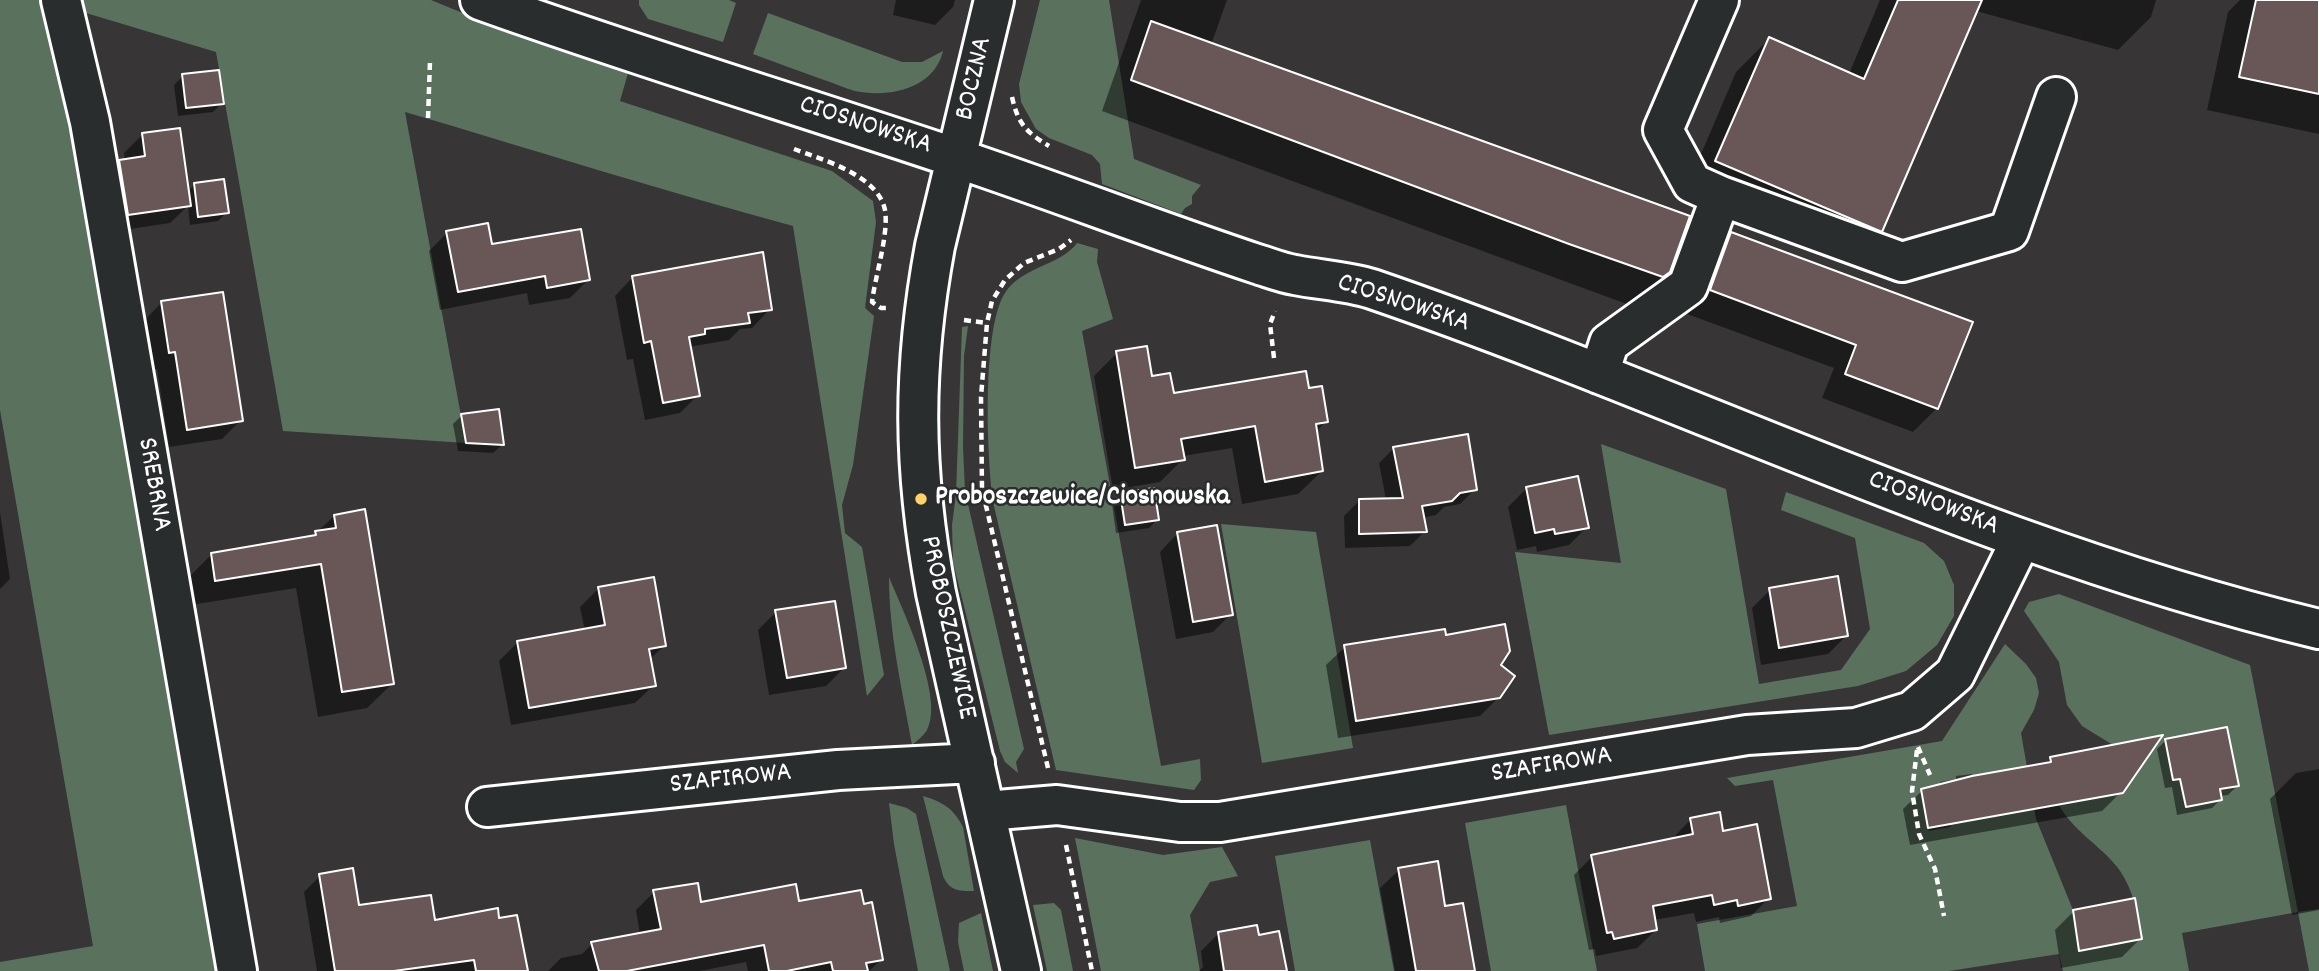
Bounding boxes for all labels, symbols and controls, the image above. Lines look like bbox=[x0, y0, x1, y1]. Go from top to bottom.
street label: BOCZNA bbox=[950, 34, 1002, 124]
street label: CIOSNOWSKA bbox=[794, 90, 936, 164]
street label: CIOSNOWSKA bbox=[1332, 268, 1474, 342]
street label: SREBRNA bbox=[127, 435, 177, 535]
street label: CIOSNOWSKA bbox=[1863, 465, 2003, 545]
place label: Proboszczewice/Ciosnowska bbox=[935, 482, 1230, 516]
marker: Proboszczewice/Ciosnowska bbox=[913, 491, 929, 507]
street label: PROBOSZCZEWICE bbox=[910, 533, 982, 723]
street label: SZAFIROWA bbox=[1489, 741, 1615, 793]
street label: SZAFIROWA bbox=[668, 758, 794, 804]

